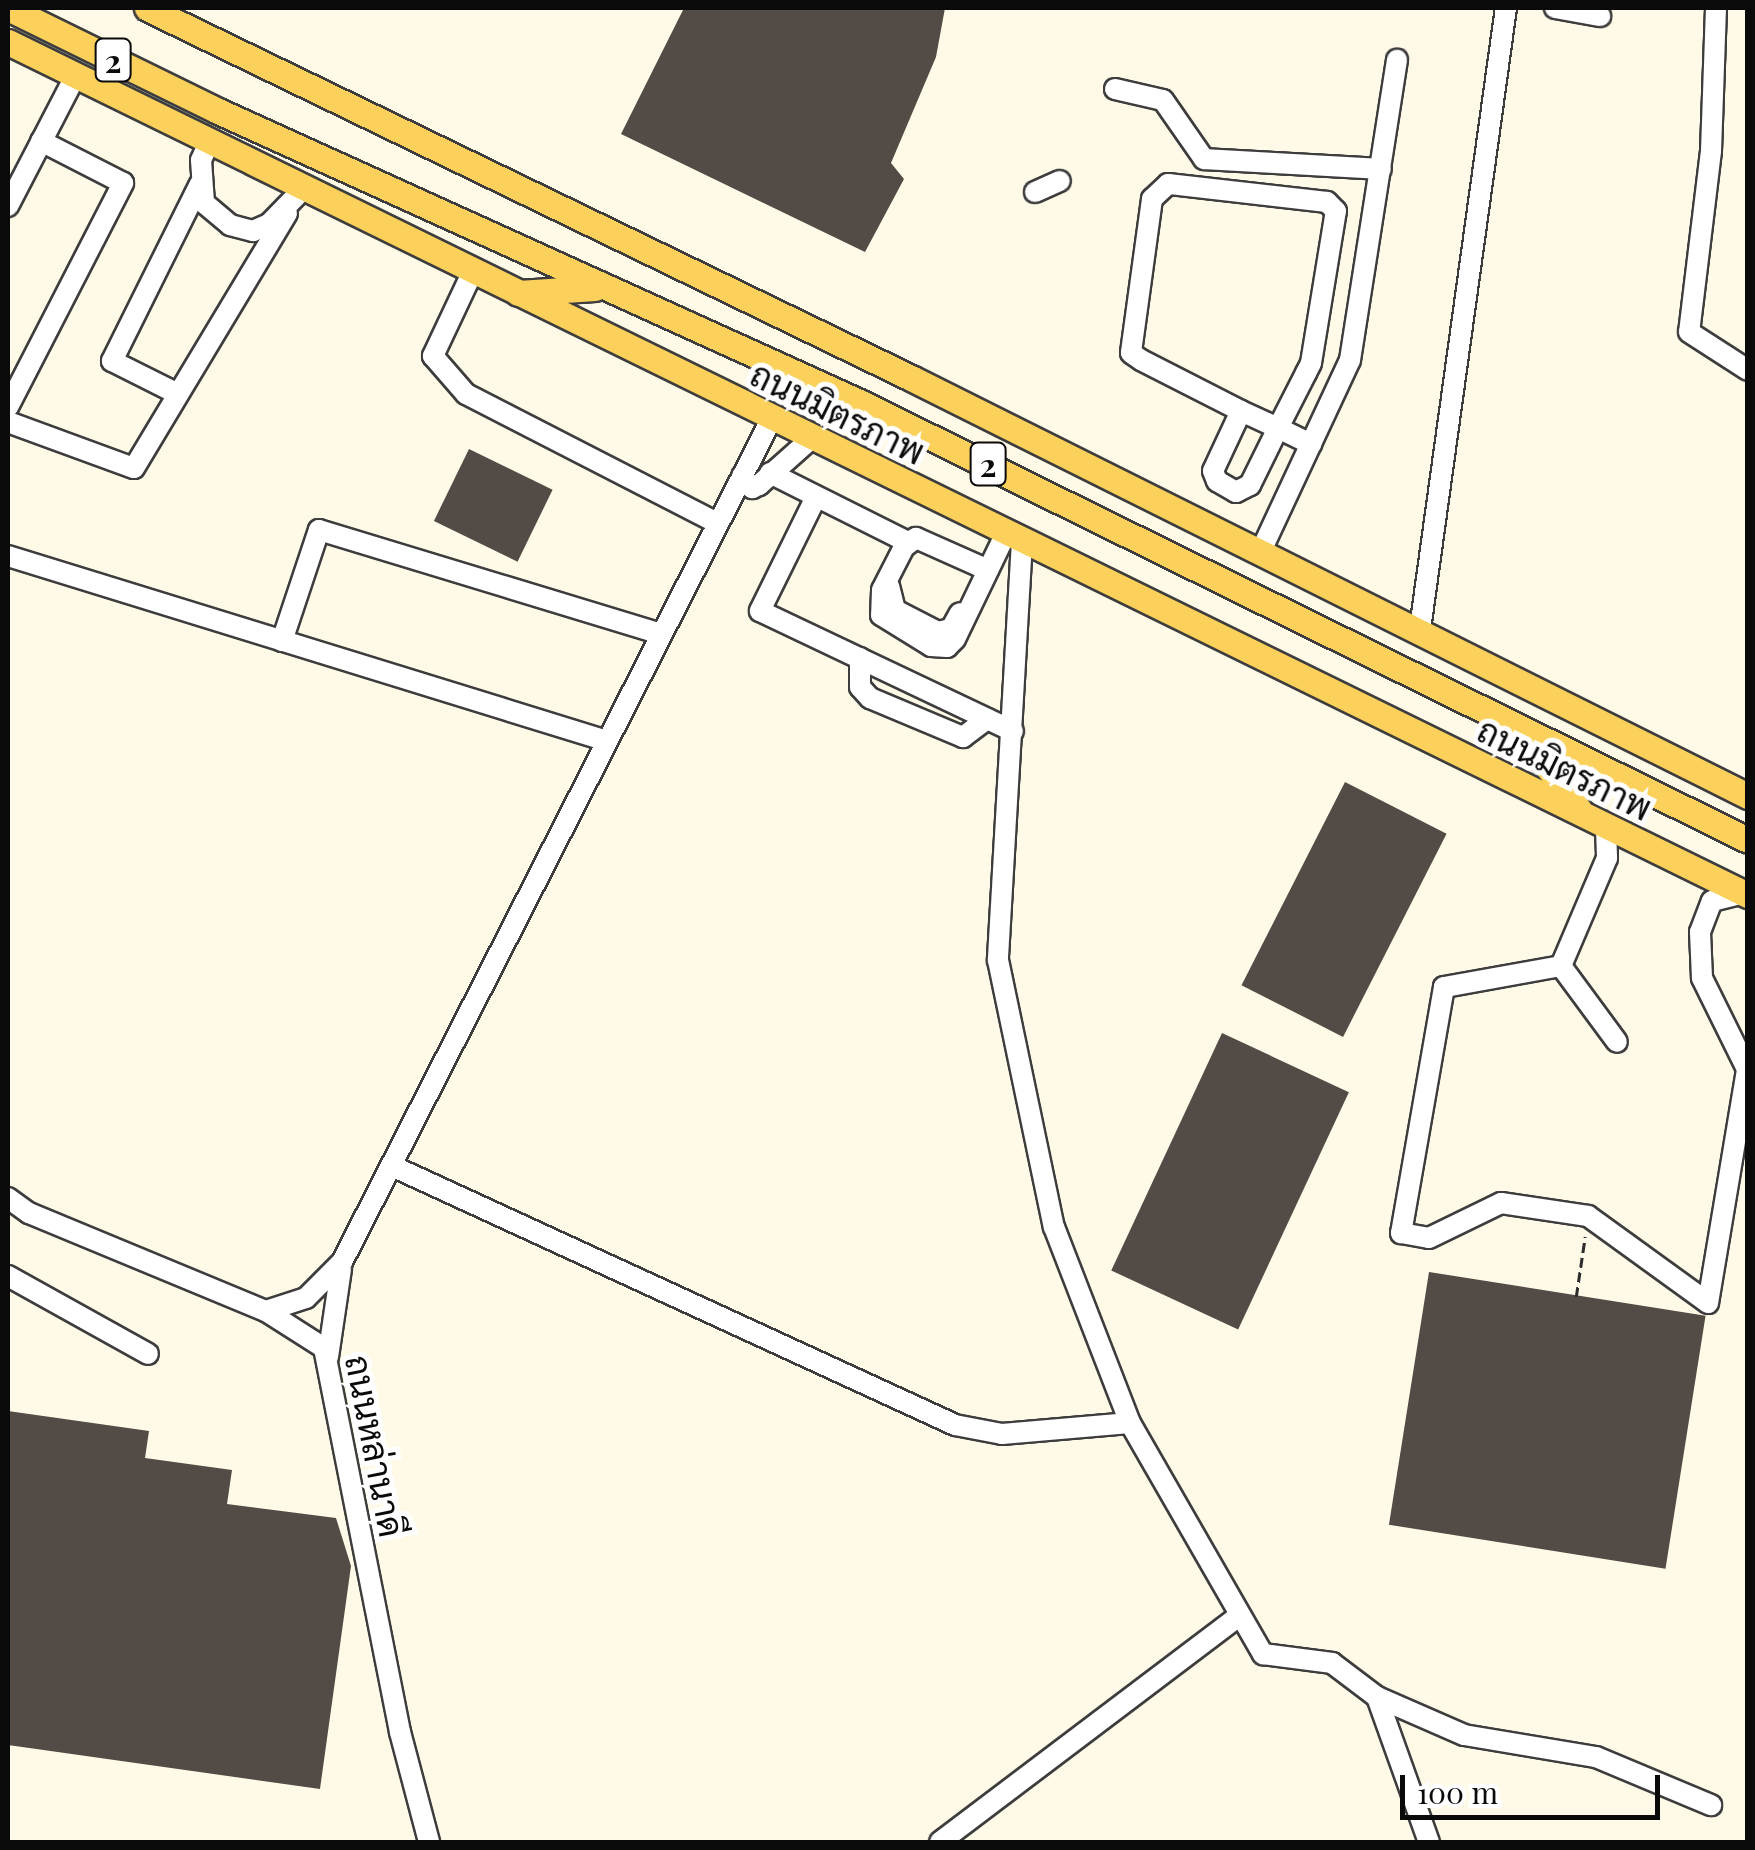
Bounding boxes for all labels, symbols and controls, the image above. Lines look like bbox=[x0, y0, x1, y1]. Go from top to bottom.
road number: 2 bbox=[93, 33, 133, 87]
street label: ถนนมิตรภาพ bbox=[744, 352, 932, 472]
road number: 2 bbox=[968, 437, 1008, 491]
street label: ถนนมิตรภาพ bbox=[1471, 708, 1659, 828]
street label: ถนนหล่านาดี bbox=[338, 1351, 414, 1541]
scale bar bbox=[1405, 1755, 1665, 1817]
text: 100 m bbox=[1417, 1772, 1498, 1812]

